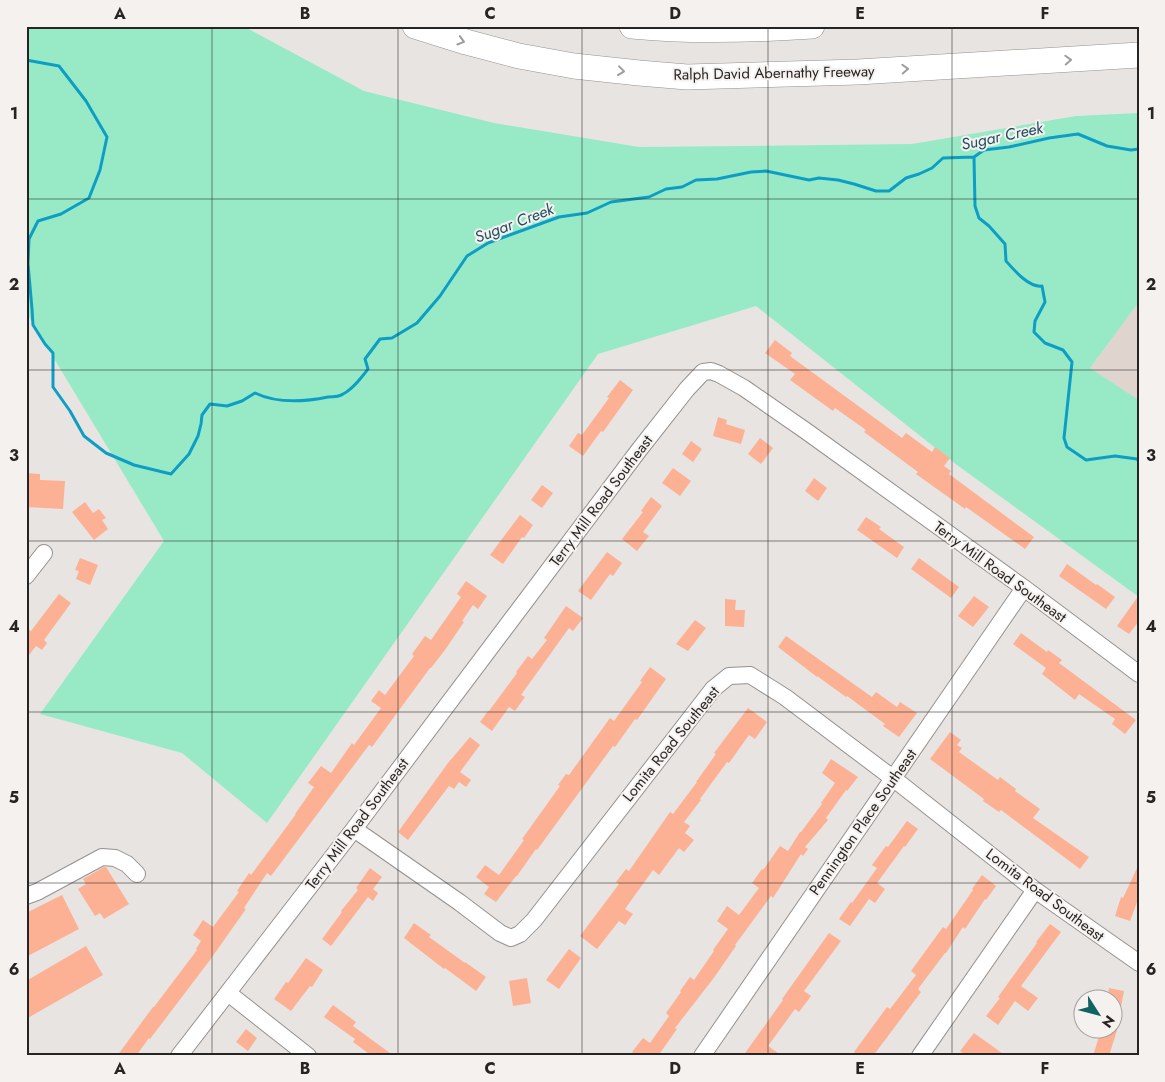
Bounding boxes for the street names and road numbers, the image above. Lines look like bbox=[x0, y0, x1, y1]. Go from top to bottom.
street label: Ralph David Abernathy Freeway bbox=[673, 60, 875, 86]
street label: Terry Mill Road Southeast bbox=[544, 430, 658, 571]
street label: Terry Mill Road Southeast bbox=[929, 516, 1071, 628]
street label: Lomita Road Southeast bbox=[617, 681, 725, 807]
street label: Pennington Place Southeast bbox=[804, 744, 922, 900]
street label: Terry Mill Road Southeast bbox=[300, 753, 414, 894]
street label: Lomita Road Southeast bbox=[981, 843, 1109, 947]

